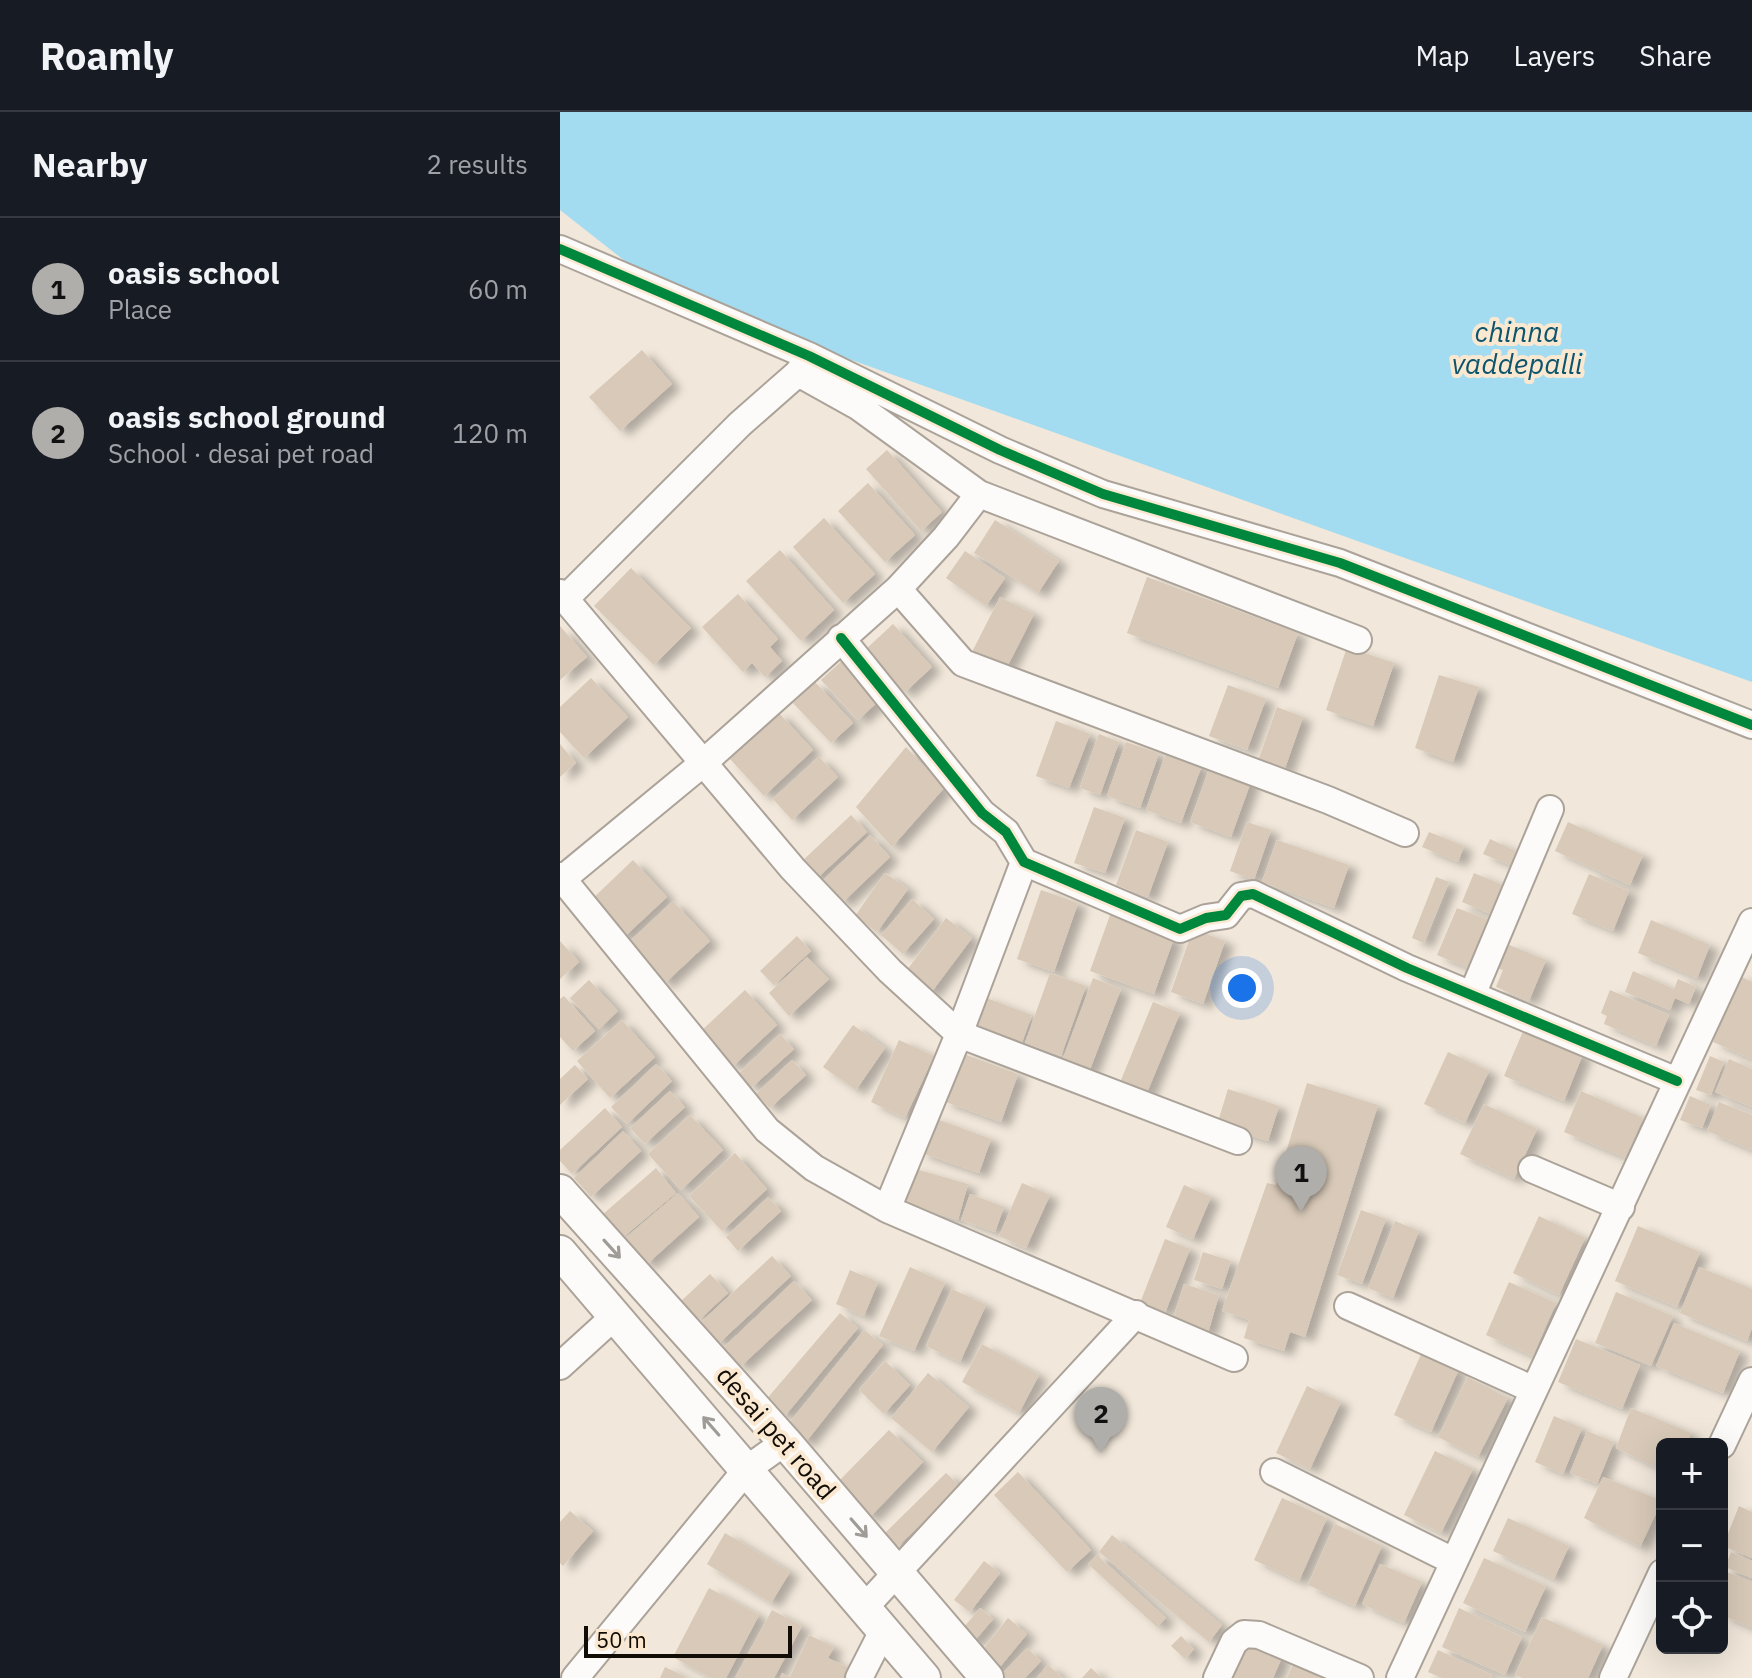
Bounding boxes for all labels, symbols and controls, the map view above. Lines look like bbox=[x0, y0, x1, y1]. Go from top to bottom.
text: Roamly bbox=[40, 31, 174, 80]
text: Map bbox=[1415, 37, 1469, 74]
text: Layers bbox=[1513, 37, 1595, 74]
text: Share bbox=[1639, 37, 1712, 74]
text: Nearby bbox=[32, 142, 147, 186]
text: 2 results bbox=[426, 147, 528, 181]
text: oasis school bbox=[108, 253, 279, 292]
text: 1 bbox=[50, 272, 66, 306]
text: 60 m bbox=[468, 272, 528, 306]
text: Place bbox=[108, 292, 172, 326]
water label: chinna vaddepalli bbox=[1452, 313, 1583, 382]
text: oasis school ground bbox=[108, 397, 386, 436]
text: 2 bbox=[50, 416, 66, 450]
text: 120 m bbox=[452, 416, 528, 450]
text: School · desai pet road bbox=[108, 436, 374, 470]
your location bbox=[1222, 968, 1262, 1008]
pin: 1 bbox=[1275, 1146, 1327, 1212]
one-way arrow bbox=[603, 1239, 621, 1259]
street label: desai pet road bbox=[709, 1359, 844, 1506]
pin: 2 bbox=[1075, 1387, 1127, 1453]
one-way arrow bbox=[702, 1416, 720, 1437]
map controls bbox=[1656, 1438, 1728, 1654]
button: + bbox=[1656, 1438, 1728, 1510]
button: − bbox=[1656, 1510, 1728, 1582]
one-way arrow bbox=[850, 1517, 868, 1537]
button: locate bbox=[1656, 1582, 1728, 1654]
scale bar bbox=[584, 1622, 792, 1658]
text: 50 m bbox=[596, 1625, 647, 1654]

